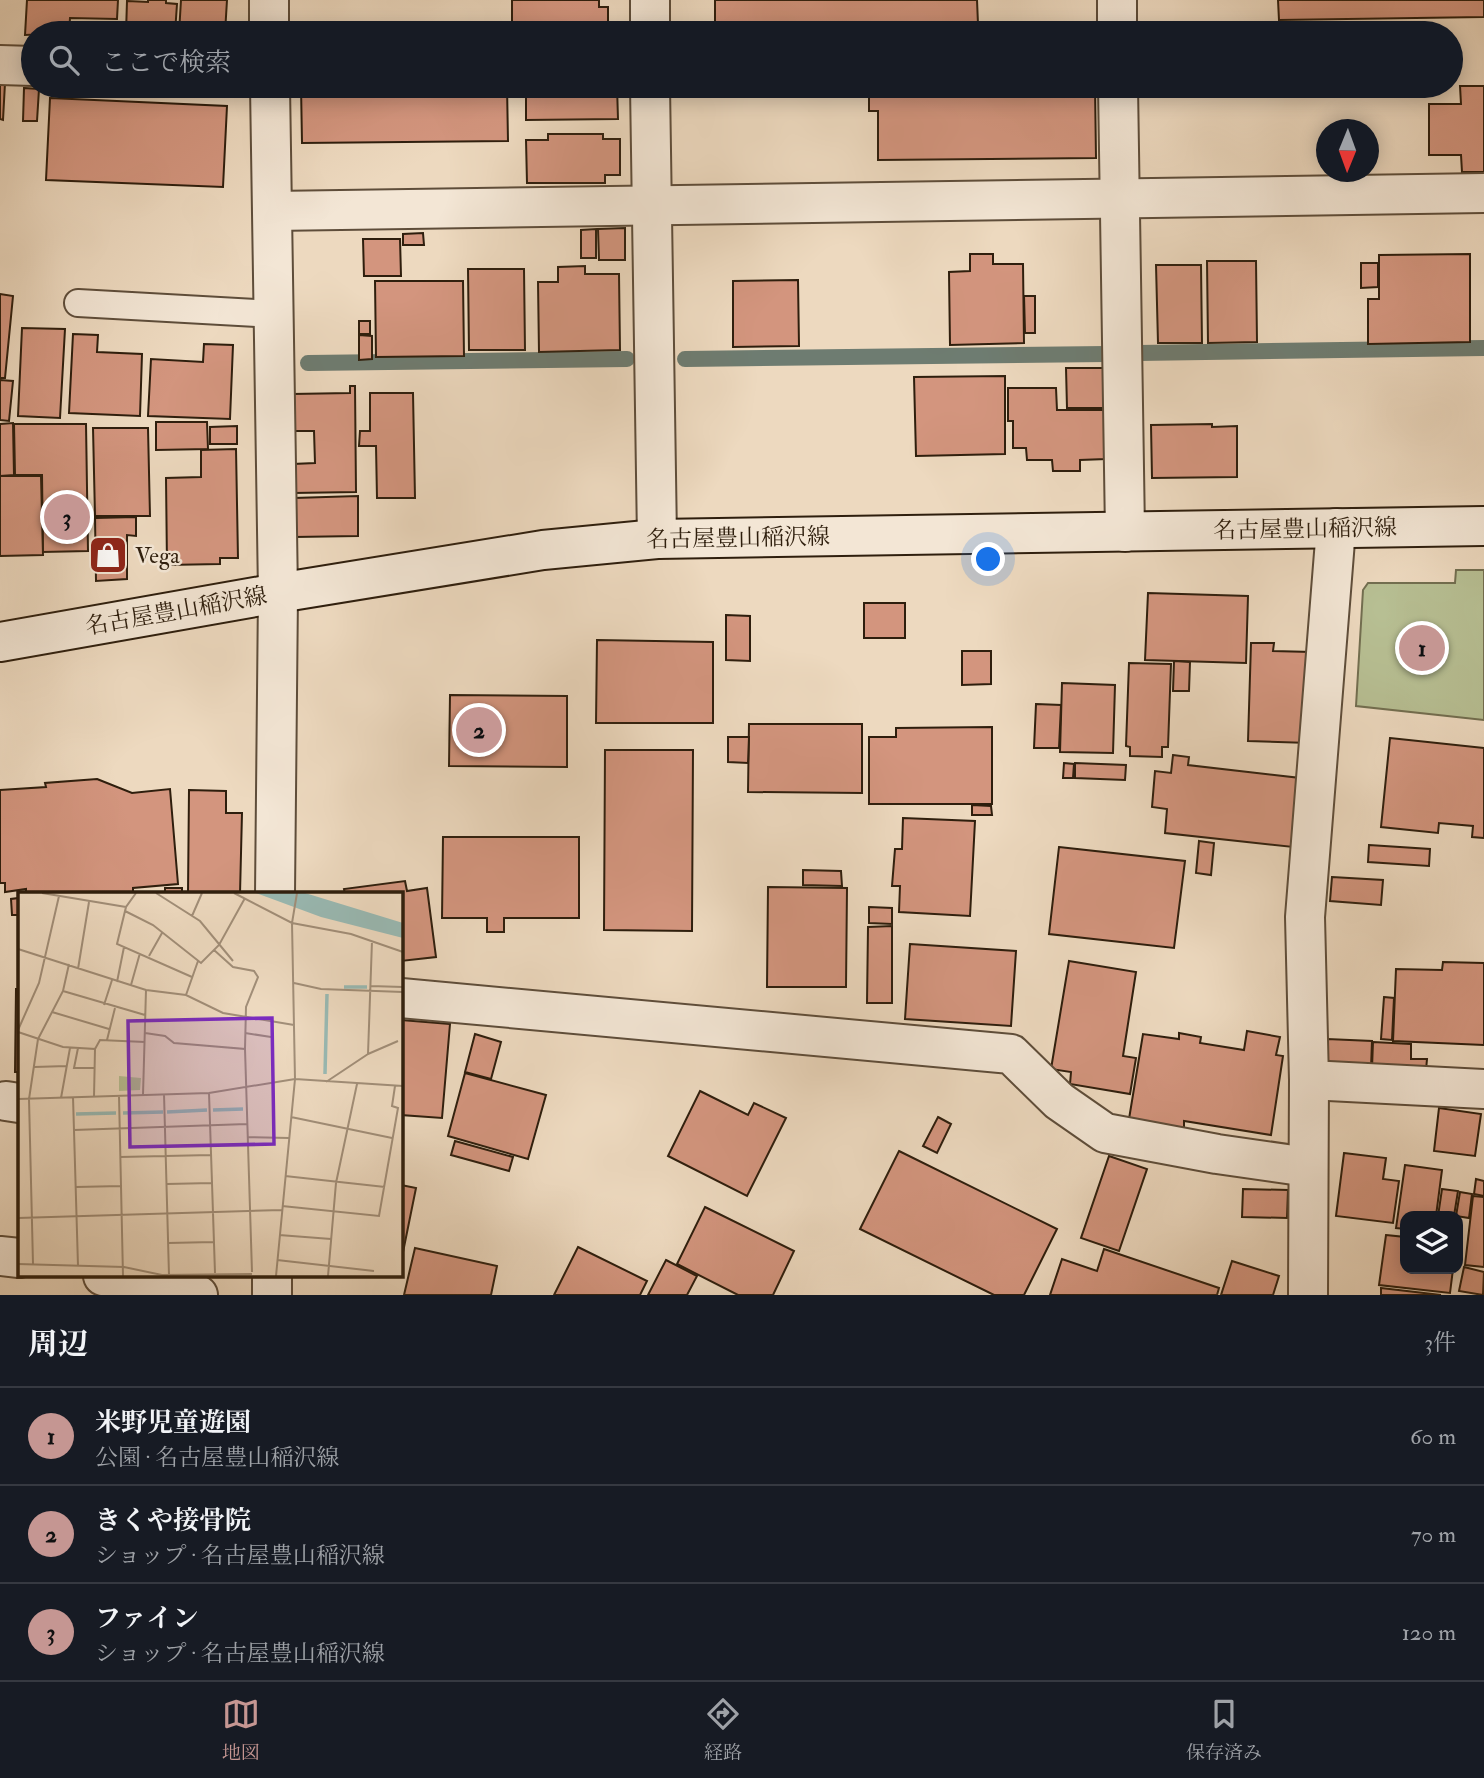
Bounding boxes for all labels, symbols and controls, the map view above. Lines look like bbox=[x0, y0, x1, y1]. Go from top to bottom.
search box bbox=[21, 21, 1463, 98]
icon: search bbox=[45, 41, 83, 79]
text: ここで検索 bbox=[101, 47, 231, 79]
north arrow bbox=[1316, 119, 1379, 182]
pin: 3 bbox=[44, 491, 90, 543]
street label: 名古屋豊山稲沢線 bbox=[1213, 513, 1397, 545]
street label: 名古屋豊山稲沢線 bbox=[646, 522, 830, 554]
shop icon: Vega bbox=[87, 534, 129, 576]
place label: Vega bbox=[135, 541, 180, 570]
your location bbox=[971, 542, 1005, 576]
street label: 名古屋豊山稲沢線 bbox=[83, 581, 269, 641]
pin: 1 bbox=[1399, 622, 1445, 674]
pin: 2 bbox=[456, 704, 502, 756]
inset map bbox=[18, 892, 402, 1278]
map controls bbox=[1400, 1211, 1463, 1274]
button: layers bbox=[1400, 1211, 1463, 1274]
text: 周辺 bbox=[28, 1326, 88, 1363]
text: 3件 bbox=[1424, 1328, 1456, 1357]
text: 米野児童遊園 bbox=[95, 1407, 251, 1439]
text: 1 bbox=[47, 1422, 55, 1451]
text: 60 m bbox=[1410, 1422, 1456, 1451]
text: 公園 · 名古屋豊山稲沢線 bbox=[95, 1443, 339, 1472]
text: きくや接骨院 bbox=[95, 1505, 251, 1537]
text: 2 bbox=[45, 1520, 57, 1549]
text: 70 m bbox=[1411, 1520, 1456, 1549]
text: ショップ · 名古屋豊山稲沢線 bbox=[95, 1541, 385, 1570]
text: ファイン bbox=[95, 1603, 198, 1635]
text: 3 bbox=[47, 1618, 55, 1647]
text: 120 m bbox=[1402, 1618, 1456, 1647]
text: ショップ · 名古屋豊山稲沢線 bbox=[95, 1639, 385, 1668]
tab: 地図 bbox=[222, 1695, 260, 1765]
tab: 経路 bbox=[704, 1695, 742, 1765]
tab: 保存済み bbox=[1186, 1695, 1262, 1765]

